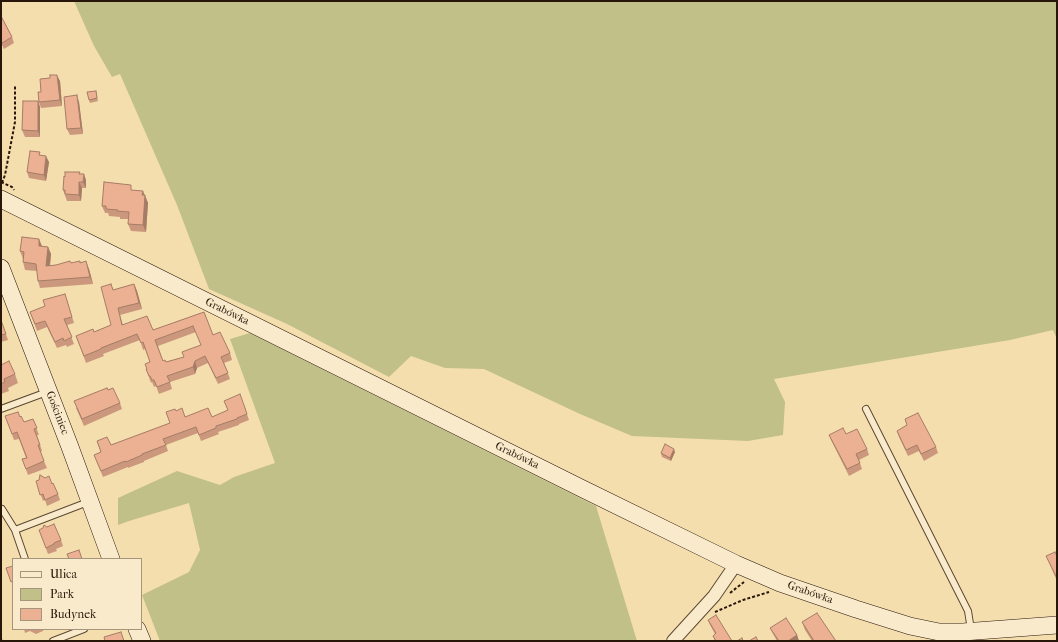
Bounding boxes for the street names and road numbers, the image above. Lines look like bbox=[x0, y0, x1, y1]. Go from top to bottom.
street label: Grabówka bbox=[203, 296, 251, 328]
street label: Gościniec bbox=[43, 389, 71, 437]
street label: Grabówka bbox=[493, 440, 541, 472]
street label: Grabówka bbox=[785, 579, 835, 607]

